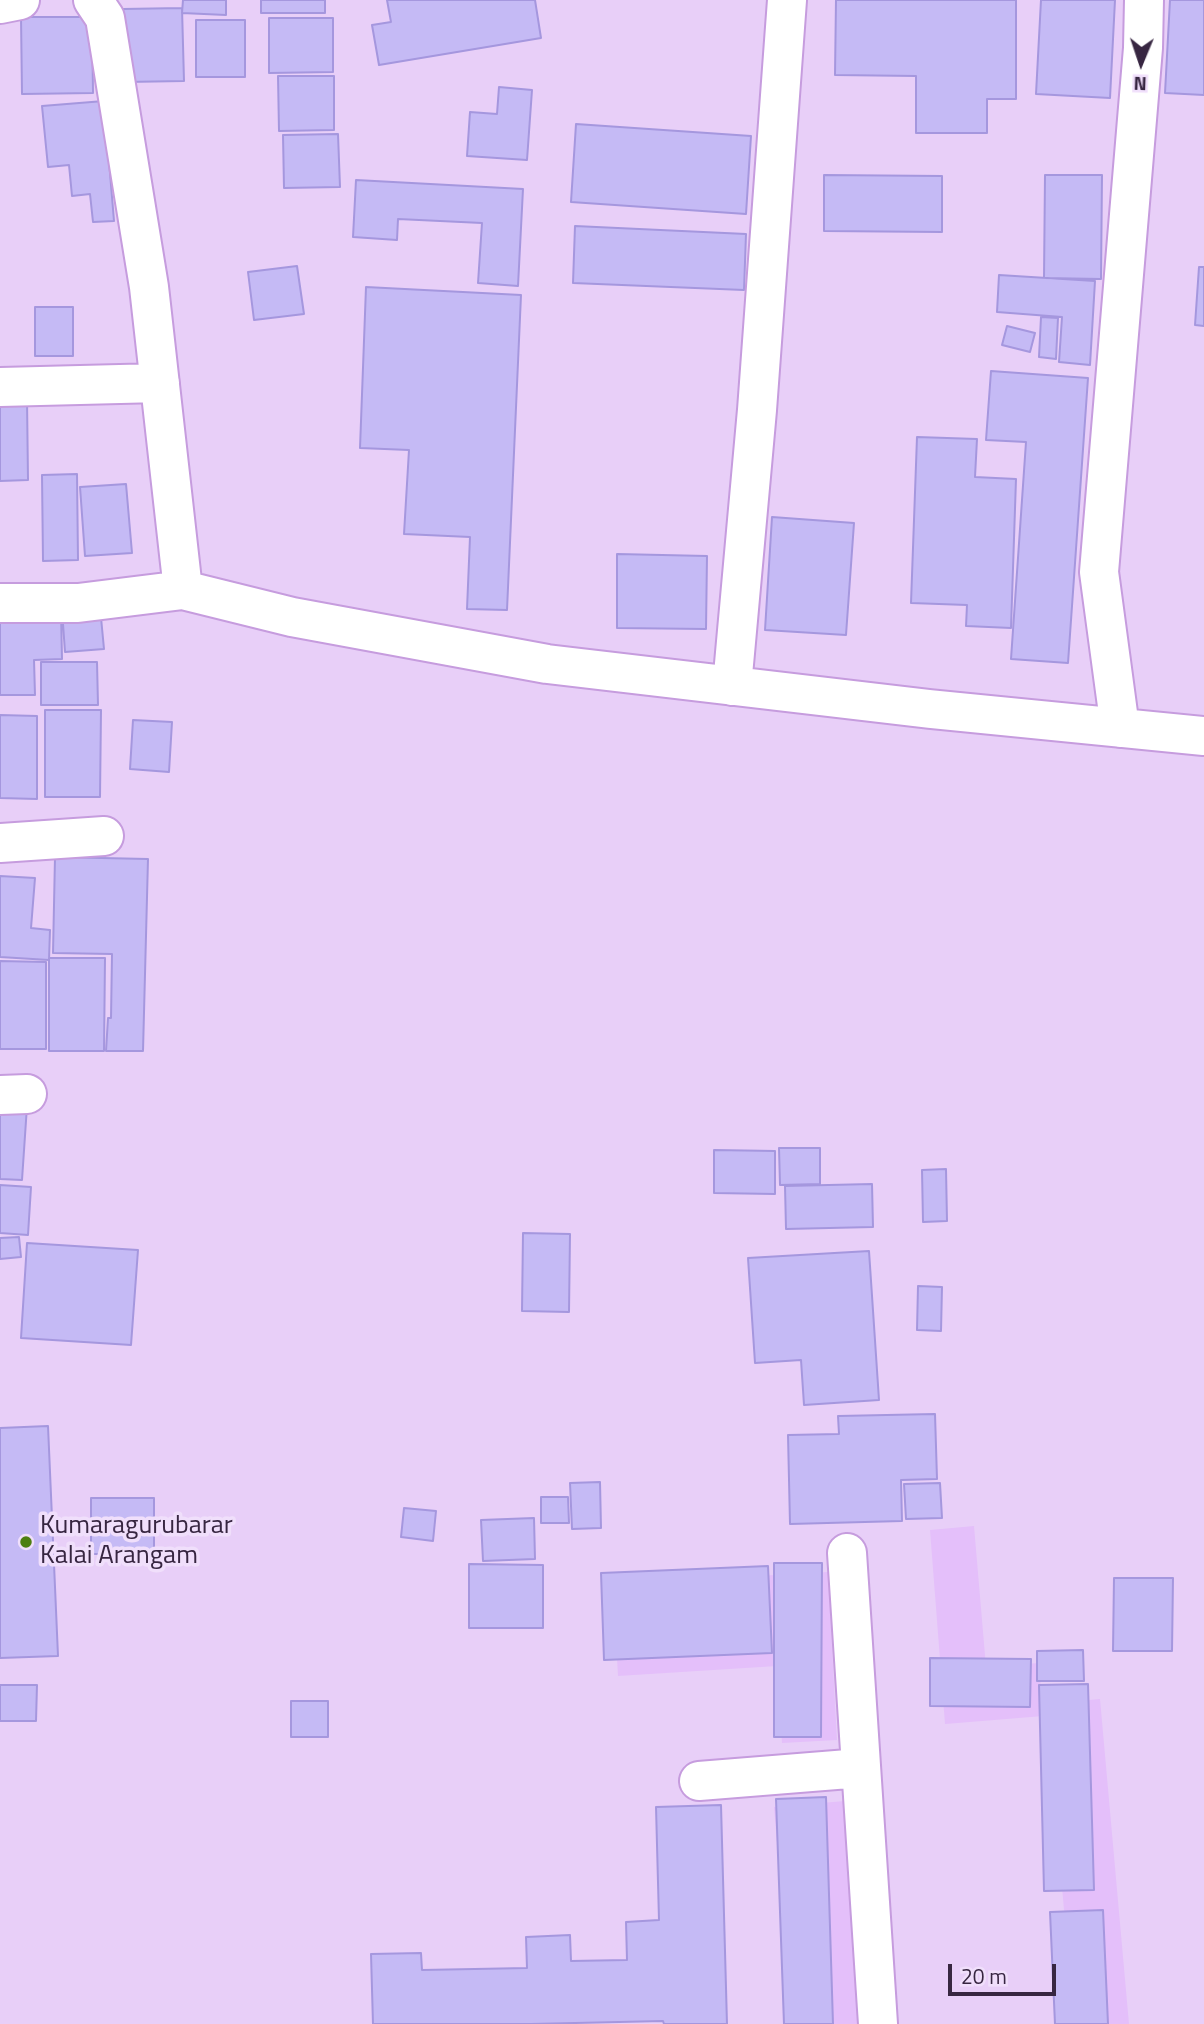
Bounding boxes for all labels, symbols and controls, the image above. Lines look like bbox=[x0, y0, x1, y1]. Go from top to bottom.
north arrow bbox=[1106, 28, 1176, 98]
text: N bbox=[1133, 70, 1147, 99]
place label: Kumaragurubarar Kalai Arangam bbox=[40, 1511, 233, 1572]
marker: Kumaragurubarar Kalai Arangam bbox=[18, 1534, 34, 1550]
scale bar bbox=[952, 1951, 1060, 1995]
text: 20 m bbox=[961, 1960, 1007, 1992]

